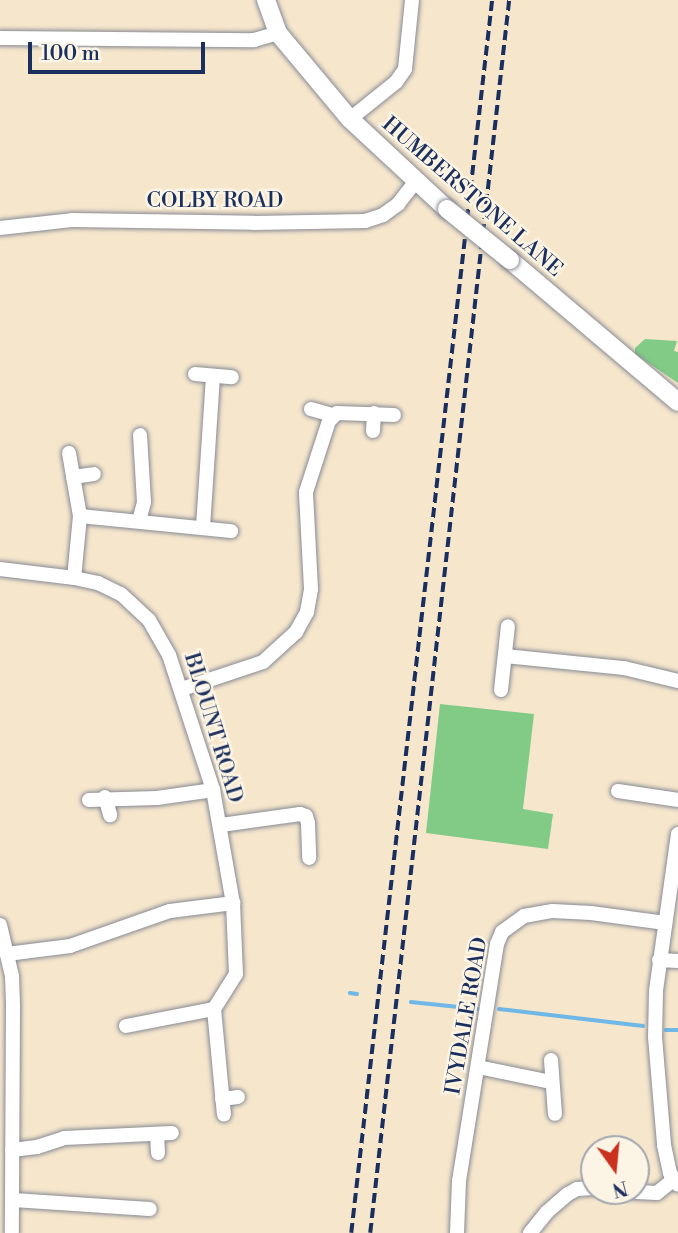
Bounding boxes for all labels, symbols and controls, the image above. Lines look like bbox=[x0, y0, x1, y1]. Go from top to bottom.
scale bar bbox=[32, 28, 208, 72]
text: 100 m bbox=[41, 41, 100, 67]
street label: HUMBERSTONE LANE bbox=[377, 112, 567, 282]
street label: COLBY ROAD bbox=[147, 188, 283, 214]
street label: BLOUNT ROAD bbox=[178, 650, 248, 806]
street label: IVYDALE ROAD bbox=[441, 935, 493, 1097]
north arrow bbox=[580, 1135, 650, 1205]
text: N bbox=[610, 1175, 630, 1202]

